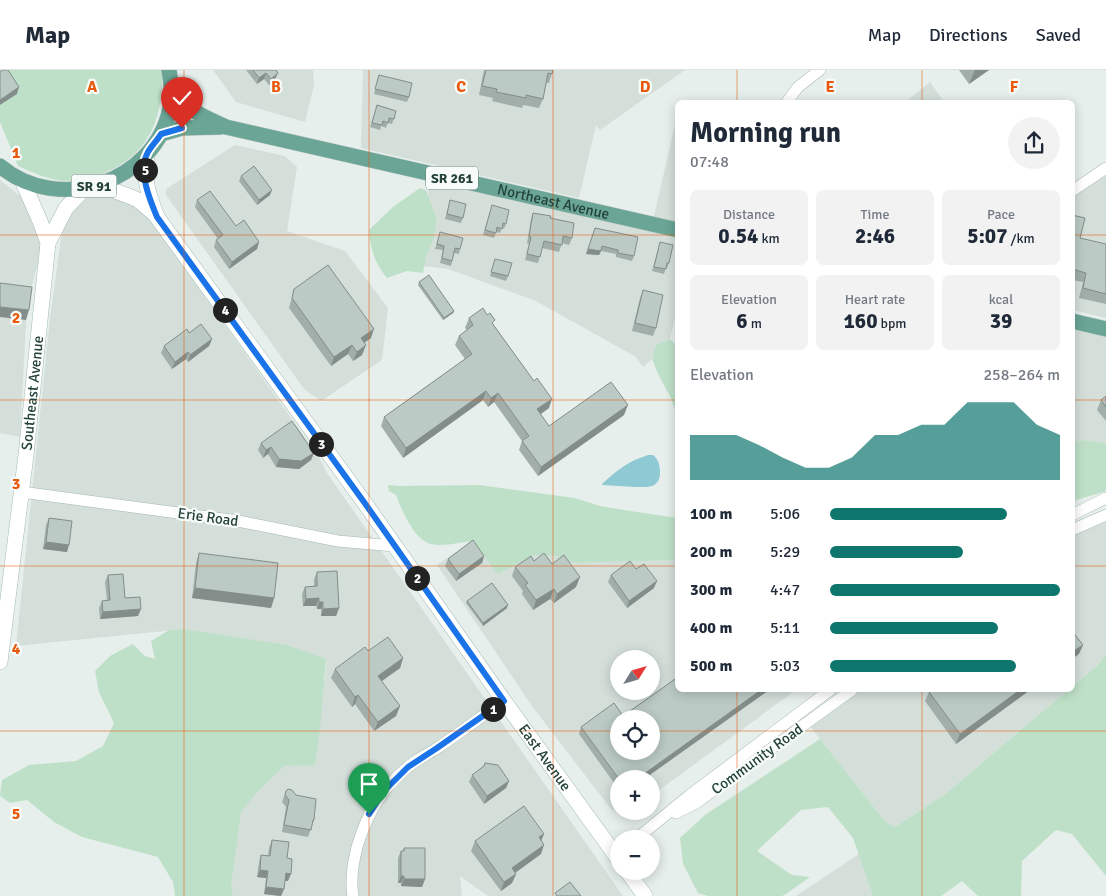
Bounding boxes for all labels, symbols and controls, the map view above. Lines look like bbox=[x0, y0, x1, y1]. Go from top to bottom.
text: Map bbox=[25, 20, 70, 50]
text: Map bbox=[868, 24, 901, 46]
text: Directions bbox=[929, 24, 1008, 46]
text: Saved bbox=[1036, 24, 1081, 46]
text: A bbox=[87, 77, 98, 97]
pin bbox=[161, 77, 203, 128]
text: B bbox=[271, 77, 281, 97]
text: C bbox=[456, 77, 466, 97]
text: D bbox=[640, 77, 651, 97]
text: E bbox=[825, 77, 835, 97]
text: F bbox=[1010, 77, 1019, 97]
icon: check bbox=[168, 84, 196, 112]
text: Morning run bbox=[690, 116, 841, 150]
button: share bbox=[1008, 117, 1060, 169]
text: 1 bbox=[12, 143, 21, 163]
text: 07:48 bbox=[690, 152, 729, 172]
pin: 5 bbox=[132, 158, 158, 182]
text: 5 bbox=[142, 162, 149, 179]
road number: SR 261 bbox=[426, 166, 478, 190]
road number: SR 91 bbox=[72, 174, 116, 198]
street label: Northeast Avenue bbox=[496, 180, 611, 223]
text: Distance bbox=[723, 206, 775, 223]
text: Time bbox=[861, 206, 889, 223]
text: Pace bbox=[987, 206, 1015, 223]
text: 0.54 bbox=[718, 223, 758, 249]
text: 2:46 bbox=[855, 223, 895, 249]
text: 5:07 bbox=[967, 223, 1008, 249]
text: km bbox=[758, 230, 780, 247]
text: /km bbox=[1008, 230, 1035, 247]
text: Elevation bbox=[721, 291, 777, 308]
text: Heart rate bbox=[845, 291, 905, 308]
text: kcal bbox=[989, 291, 1013, 308]
pin: 4 bbox=[212, 298, 238, 322]
text: 4 bbox=[222, 302, 229, 319]
text: 2 bbox=[12, 308, 20, 328]
text: 6 bbox=[736, 308, 748, 334]
text: 160 bbox=[843, 308, 877, 334]
text: 39 bbox=[990, 308, 1012, 334]
text: m bbox=[748, 315, 762, 332]
text: bpm bbox=[877, 315, 907, 332]
street label: Southeast Avenue bbox=[18, 335, 47, 451]
text: Elevation bbox=[690, 365, 754, 385]
text: 258–264 m bbox=[983, 365, 1060, 385]
pin: 3 bbox=[308, 432, 334, 456]
text: 3 bbox=[318, 436, 325, 453]
text: 3 bbox=[12, 474, 20, 494]
street label: Erie Road bbox=[176, 504, 240, 530]
text: 100 m bbox=[690, 504, 732, 524]
text: 5:06 bbox=[770, 504, 800, 524]
text: 200 m bbox=[690, 542, 732, 562]
text: 5:29 bbox=[770, 542, 800, 562]
pin: 2 bbox=[404, 566, 430, 590]
text: 2 bbox=[414, 570, 421, 587]
text: 300 m bbox=[690, 580, 732, 600]
text: 4:47 bbox=[770, 580, 800, 600]
text: 400 m bbox=[690, 618, 732, 638]
text: 5:11 bbox=[770, 618, 800, 638]
text: 4 bbox=[12, 639, 21, 659]
north arrow bbox=[610, 650, 660, 700]
map controls bbox=[610, 650, 660, 880]
text: 500 m bbox=[690, 656, 732, 676]
text: 5:03 bbox=[770, 656, 800, 676]
pin: 1 bbox=[480, 696, 506, 722]
text: 1 bbox=[490, 701, 497, 718]
button: locate bbox=[610, 710, 660, 760]
street label: Community Road bbox=[708, 720, 806, 798]
street label: East Avenue bbox=[515, 721, 575, 794]
pin bbox=[348, 763, 390, 814]
icon: arrive bbox=[355, 770, 383, 798]
button: + bbox=[610, 770, 660, 820]
text: 5 bbox=[12, 804, 20, 824]
button: − bbox=[610, 830, 660, 880]

